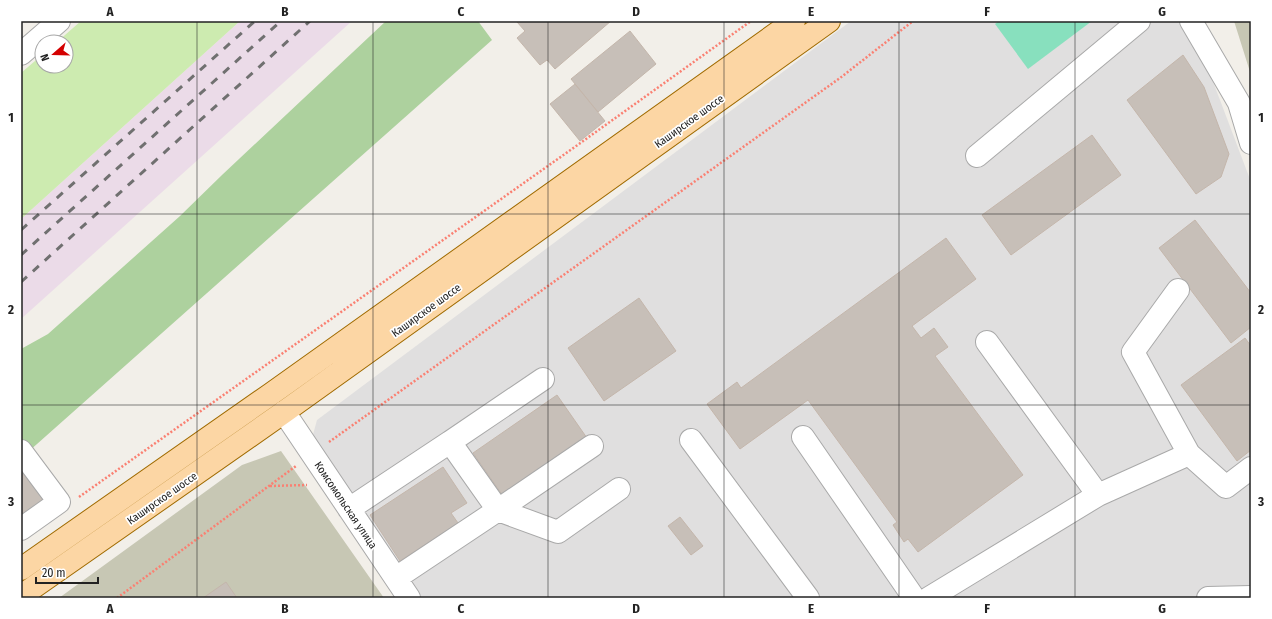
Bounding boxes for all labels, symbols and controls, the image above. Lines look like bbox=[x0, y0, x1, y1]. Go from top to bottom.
text: A bbox=[105, 4, 114, 19]
text: B bbox=[281, 4, 289, 19]
text: C bbox=[458, 4, 465, 19]
text: D bbox=[632, 4, 640, 19]
text: E bbox=[808, 4, 814, 19]
text: F bbox=[984, 4, 990, 19]
text: G bbox=[1158, 4, 1166, 19]
north arrow bbox=[34, 34, 74, 74]
text: N bbox=[38, 52, 52, 63]
street label: Каширское шоссе bbox=[652, 92, 726, 151]
text: 1 bbox=[8, 110, 14, 125]
text: 1 bbox=[1258, 110, 1264, 125]
street label: Каширское шоссе bbox=[389, 281, 463, 340]
text: 2 bbox=[7, 302, 14, 317]
text: 2 bbox=[1257, 302, 1264, 317]
street label: Комсомольская улица bbox=[312, 459, 380, 551]
street label: Каширское шоссе bbox=[125, 469, 200, 527]
text: 3 bbox=[7, 494, 14, 509]
text: 3 bbox=[1257, 494, 1264, 509]
scale bar bbox=[36, 559, 98, 585]
text: 20 m bbox=[42, 566, 66, 580]
text: A bbox=[105, 601, 114, 616]
text: B bbox=[281, 601, 289, 616]
text: C bbox=[458, 601, 465, 616]
text: D bbox=[632, 601, 640, 616]
text: E bbox=[808, 601, 814, 616]
text: F bbox=[984, 601, 990, 616]
text: G bbox=[1158, 601, 1166, 616]

